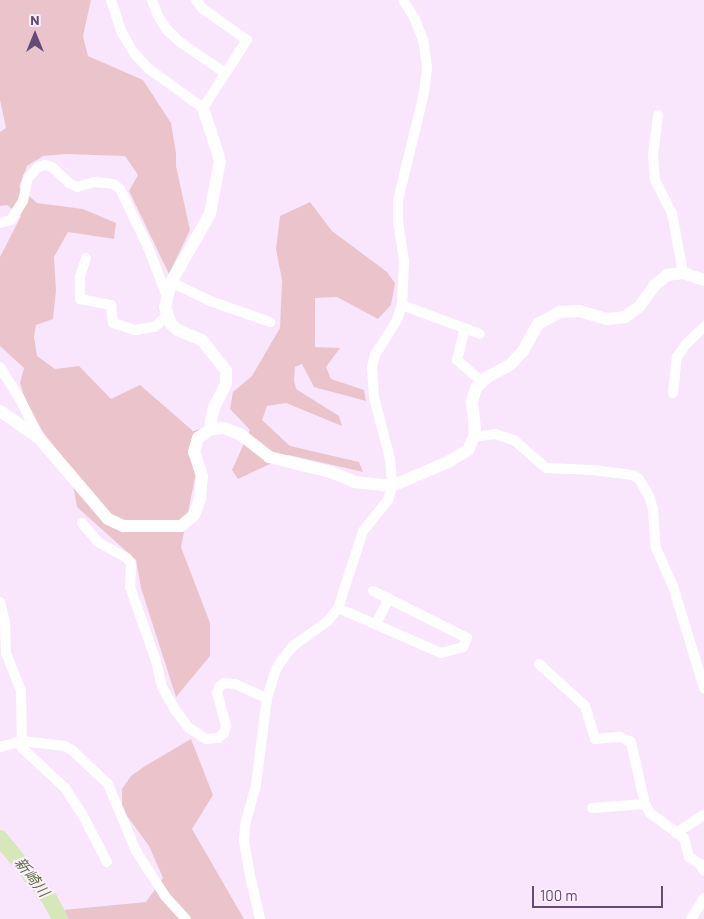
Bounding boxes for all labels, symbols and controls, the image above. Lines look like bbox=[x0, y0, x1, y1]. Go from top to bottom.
north arrow bbox=[10, 10, 60, 60]
text: N bbox=[30, 11, 40, 28]
water label: 新崎川 bbox=[11, 854, 53, 900]
scale bar bbox=[534, 876, 665, 908]
text: 100 m bbox=[540, 886, 578, 904]

